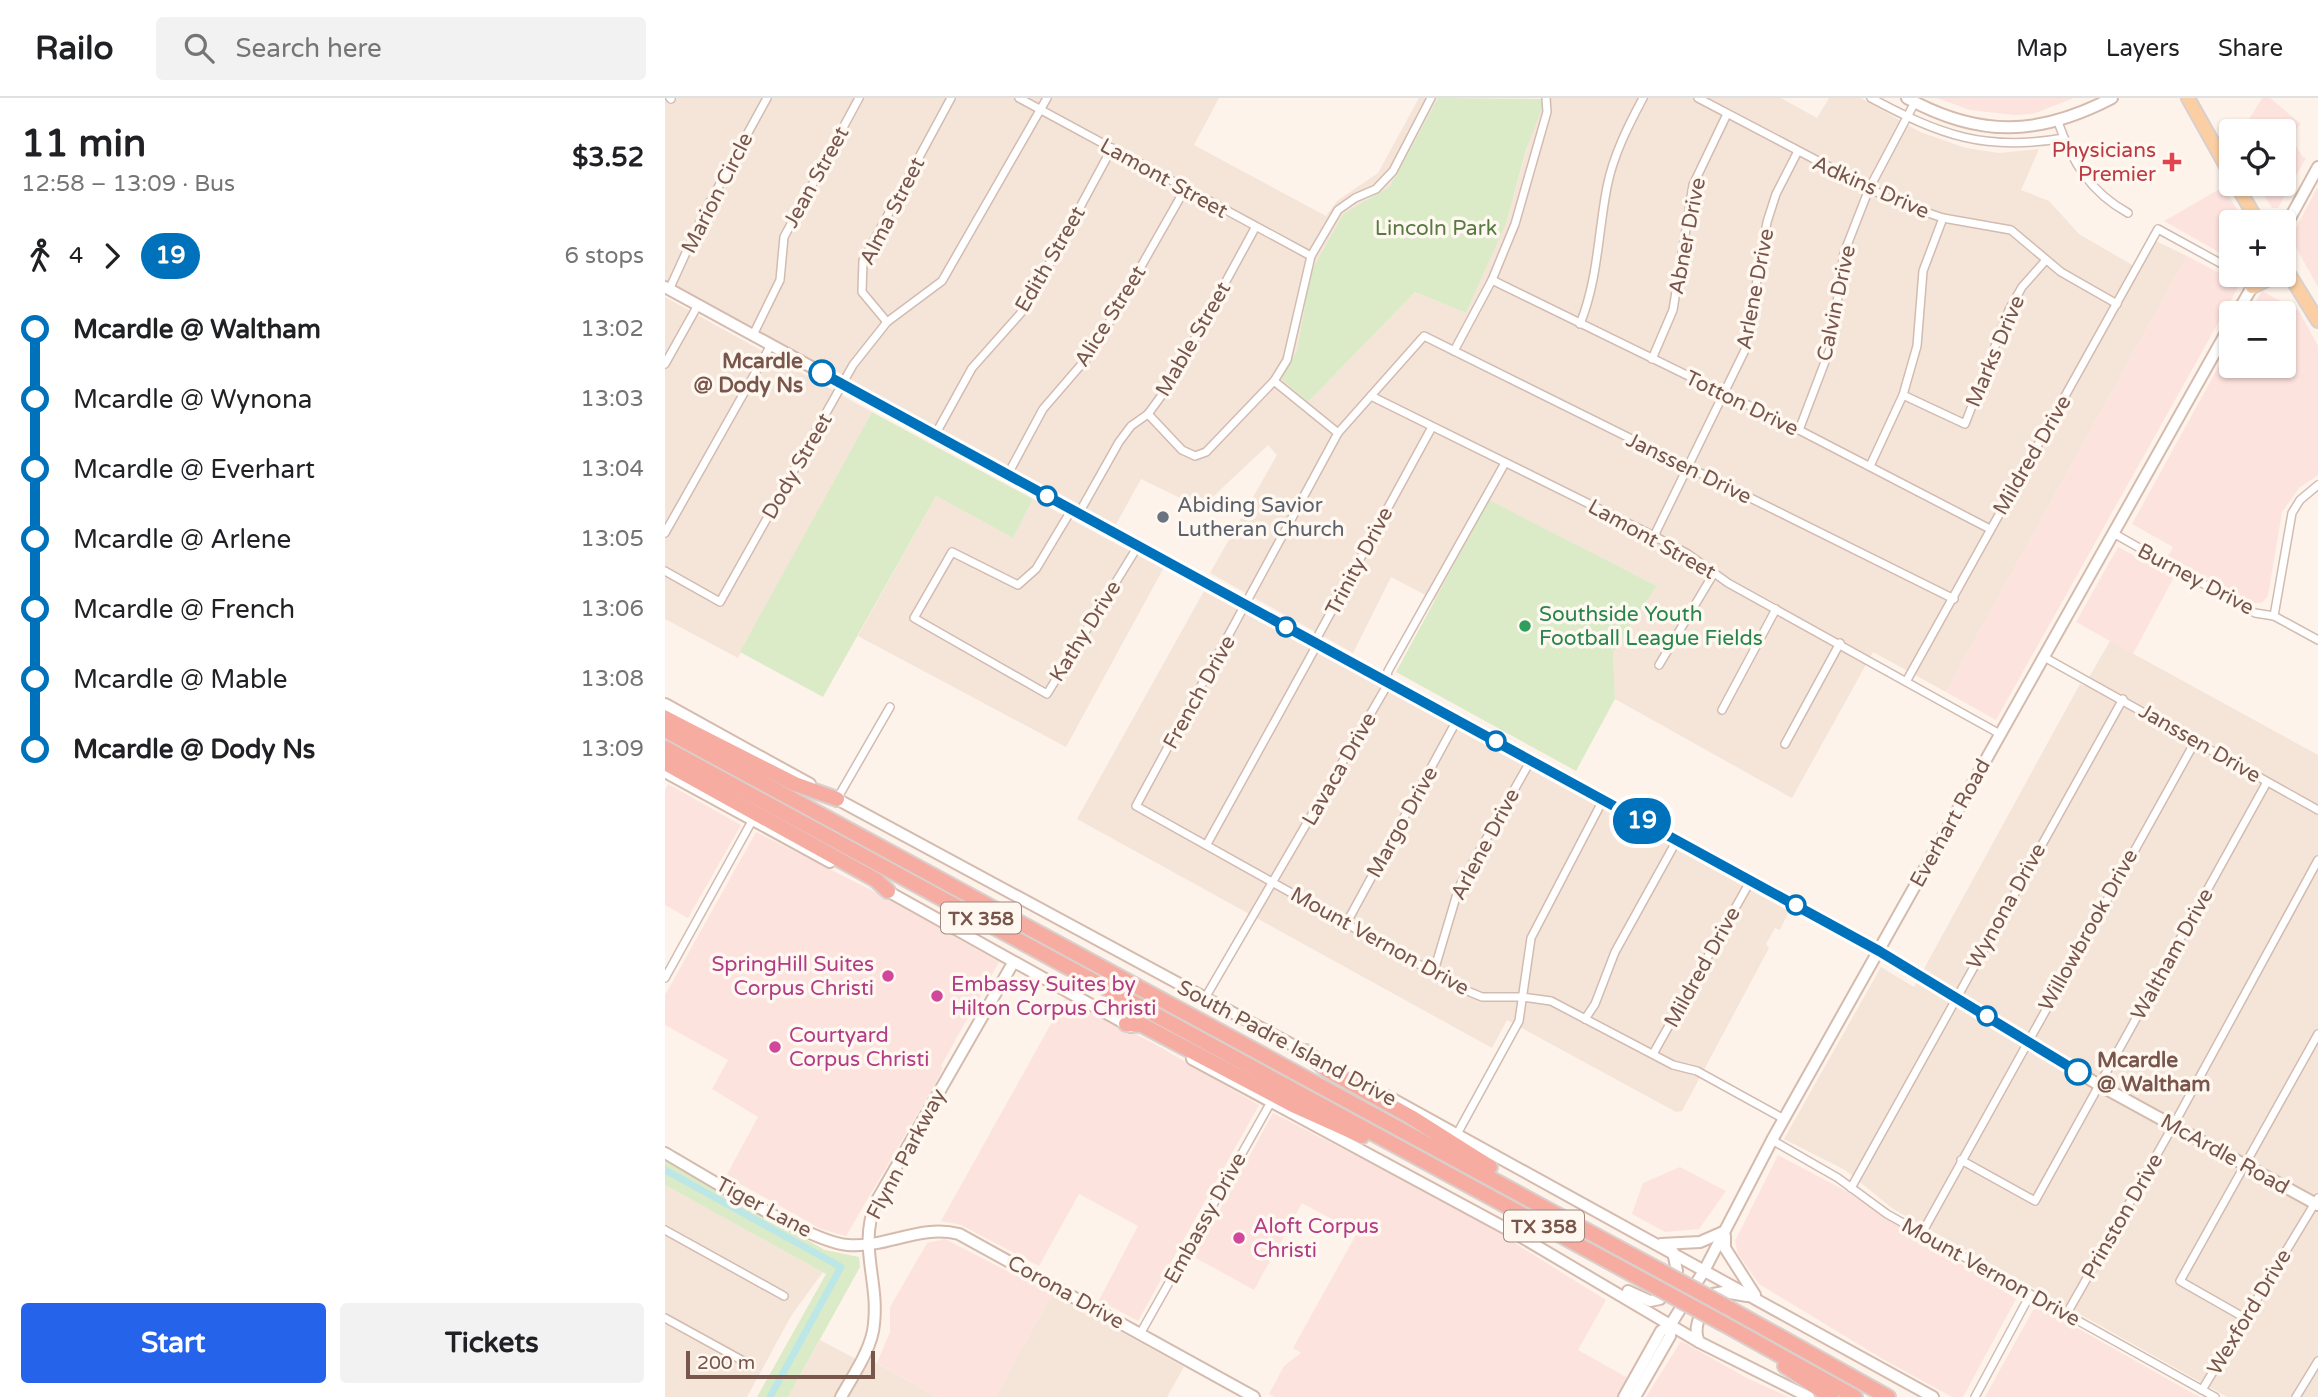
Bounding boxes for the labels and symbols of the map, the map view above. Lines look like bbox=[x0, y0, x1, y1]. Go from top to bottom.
street label: Jean Street bbox=[778, 122, 854, 232]
street label: Marion Circle bbox=[676, 129, 759, 258]
street label: Lamont Street bbox=[1096, 133, 1232, 224]
place label: Physicians Premier bbox=[2052, 138, 2156, 187]
street label: Adkins Drive bbox=[1808, 151, 1933, 224]
marker: Physicians Premier bbox=[2162, 152, 2182, 172]
street label: Alma Street bbox=[855, 153, 930, 269]
street label: Abner Drive bbox=[1664, 175, 1711, 297]
street label: Edith Street bbox=[1010, 202, 1091, 317]
park label: Lincoln Park bbox=[1375, 216, 1497, 241]
street label: Arlene Drive bbox=[1732, 226, 1779, 352]
street label: Calvin Drive bbox=[1812, 243, 1861, 363]
street label: Alice Street bbox=[1069, 261, 1151, 371]
street label: Mable Street bbox=[1151, 278, 1236, 401]
street label: Marks Drive bbox=[1961, 292, 2030, 411]
place label: Mcardle @ Dody Ns bbox=[694, 349, 803, 398]
marker: Mcardle @ Dody Ns bbox=[809, 360, 835, 386]
street label: Totton Drive bbox=[1681, 365, 1803, 442]
street label: Mildred Drive bbox=[1988, 391, 2077, 519]
street label: Dody Street bbox=[757, 409, 838, 524]
street label: Janssen Drive bbox=[1622, 427, 1756, 510]
unlabelled marker bbox=[1037, 486, 1057, 506]
place label: Abiding Savior Lutheran Church bbox=[1177, 493, 1344, 542]
street label: Lamont Street bbox=[1584, 494, 1720, 585]
street label: Trinity Drive bbox=[1320, 503, 1399, 620]
marker: Abiding Savior Lutheran Church bbox=[1155, 509, 1171, 525]
street label: Burney Drive bbox=[2133, 538, 2258, 621]
street label: Kathy Drive bbox=[1044, 576, 1126, 687]
place label: Southside Youth Football League Fields bbox=[1539, 602, 1763, 651]
unlabelled marker bbox=[1276, 617, 1296, 637]
marker: Southside Youth Football League Fields bbox=[1517, 618, 1533, 634]
street label: French Drive bbox=[1158, 631, 1241, 753]
street label: Janssen Drive bbox=[2134, 699, 2265, 788]
street label: Lavaca Drive bbox=[1297, 708, 1382, 830]
unlabelled marker bbox=[1486, 731, 1506, 751]
street label: Everhart Road bbox=[1905, 755, 1996, 892]
street label: Margo Drive bbox=[1362, 762, 1443, 882]
street label: Arlene Drive bbox=[1446, 784, 1525, 904]
line badge: 19 bbox=[1611, 798, 1674, 844]
street label: Wynona Drive bbox=[1962, 839, 2051, 973]
street label: Willowbrook Drive bbox=[2034, 845, 2143, 1016]
street label: Mount Vernon Drive bbox=[1286, 882, 1474, 1001]
street label: Waltham Drive bbox=[2126, 884, 2219, 1024]
unlabelled marker bbox=[1786, 895, 1806, 915]
road number: TX 358 bbox=[941, 902, 1021, 933]
street label: Mildred Drive bbox=[1659, 903, 1746, 1032]
place label: SpringHill Suites Corpus Christi bbox=[711, 952, 874, 1001]
marker: SpringHill Suites Corpus Christi bbox=[880, 968, 896, 984]
place label: Embassy Suites by Hilton Corpus Christi bbox=[951, 972, 1157, 1021]
street label: South Padre Island Drive bbox=[1173, 975, 1401, 1112]
marker: Embassy Suites by Hilton Corpus Christi bbox=[929, 988, 945, 1004]
unlabelled marker bbox=[1977, 1006, 1997, 1026]
place label: Courtyard Corpus Christi bbox=[789, 1023, 930, 1072]
marker: Courtyard Corpus Christi bbox=[767, 1039, 783, 1055]
place label: Mcardle @ Waltham bbox=[2097, 1048, 2211, 1097]
marker: Mcardle @ Waltham bbox=[2065, 1059, 2091, 1085]
street label: Flynn Parkway bbox=[862, 1085, 951, 1224]
street label: McArdle Road bbox=[2156, 1109, 2293, 1200]
street label: Embassy Drive bbox=[1159, 1148, 1252, 1288]
street label: Prinston Drive bbox=[2076, 1149, 2168, 1283]
street label: Tiger Lane bbox=[712, 1172, 816, 1243]
road number: TX 358 bbox=[1504, 1210, 1584, 1242]
street label: Mount Vernon Drive bbox=[1897, 1213, 2085, 1332]
place label: Aloft Corpus Christi bbox=[1253, 1214, 1379, 1263]
marker: Aloft Corpus Christi bbox=[1231, 1230, 1247, 1246]
street label: Wexford Drive bbox=[2202, 1245, 2297, 1380]
street label: Corona Drive bbox=[1003, 1250, 1128, 1335]
scale bar bbox=[686, 1348, 875, 1380]

